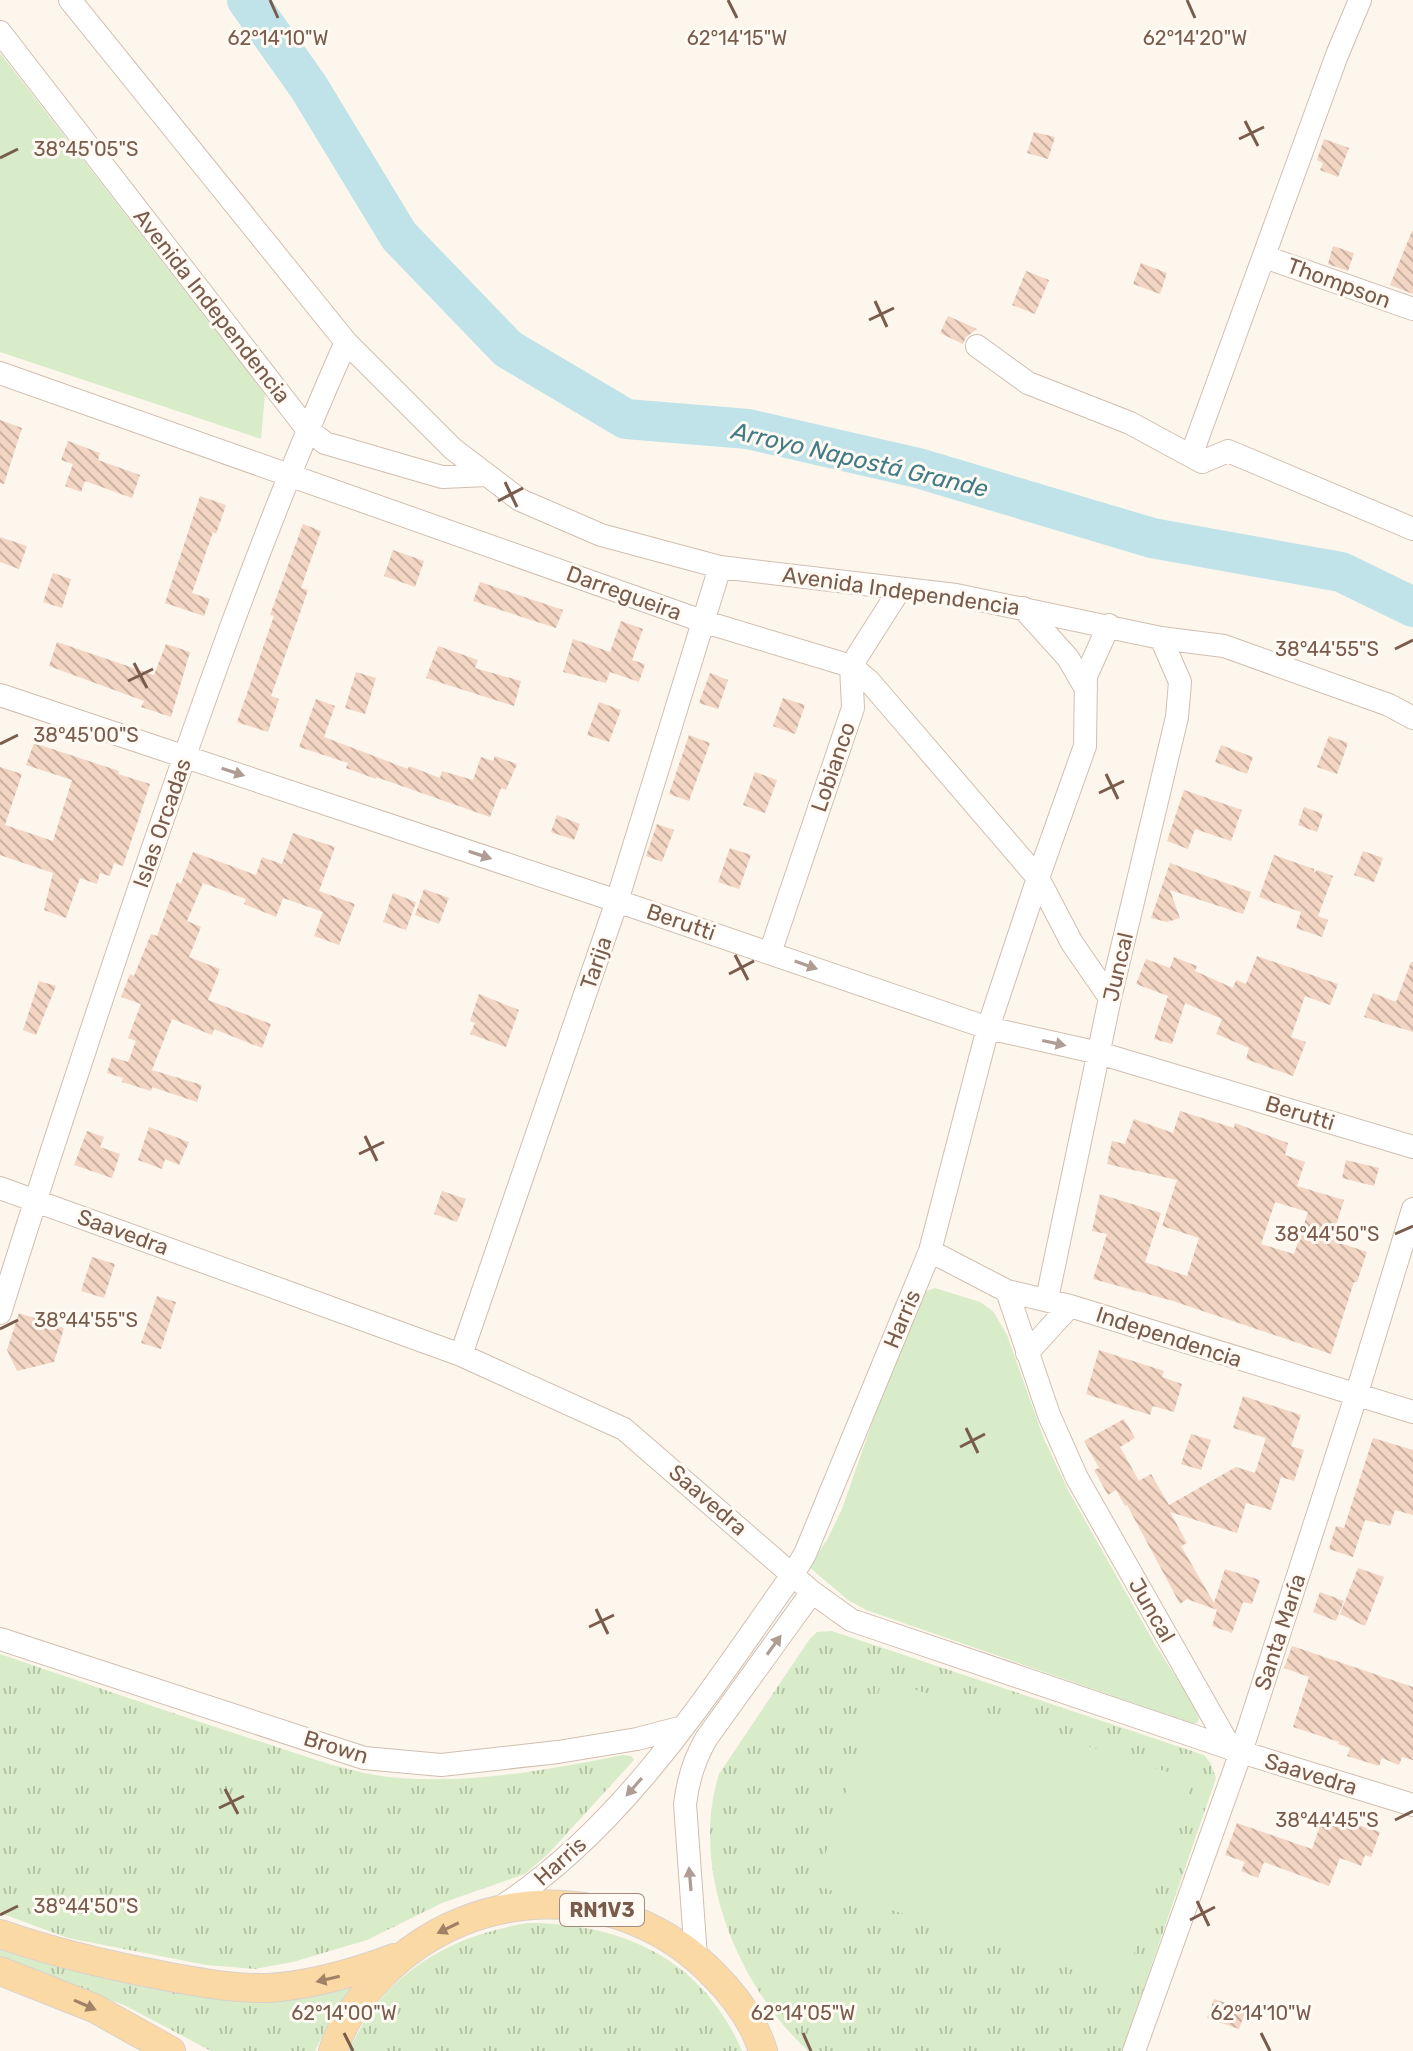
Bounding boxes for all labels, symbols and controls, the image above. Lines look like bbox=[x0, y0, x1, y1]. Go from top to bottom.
text: 62°14'10"W bbox=[227, 26, 329, 50]
text: 62°14'15"W bbox=[687, 26, 787, 50]
text: 62°14'20"W bbox=[1143, 26, 1247, 50]
text: 38°45'05"S bbox=[34, 137, 138, 161]
street label: Avenida Independencia bbox=[128, 203, 296, 409]
street label: Thompson bbox=[1284, 252, 1394, 314]
water label: Arroyo Napostá Grande bbox=[727, 416, 991, 503]
street label: Darregueira bbox=[563, 560, 685, 626]
street label: Avenida Independencia bbox=[781, 561, 1021, 621]
text: 38°44'55"S bbox=[1275, 637, 1379, 661]
street label: Lobianco bbox=[805, 718, 861, 816]
text: 38°45'00"S bbox=[33, 723, 139, 747]
street label: Islas Orcadas bbox=[127, 755, 197, 891]
one-way arrow bbox=[222, 767, 246, 779]
one-way arrow bbox=[468, 849, 492, 861]
street label: Berutti bbox=[643, 898, 719, 946]
street label: Juncal bbox=[1097, 930, 1139, 1004]
street label: Tarija bbox=[574, 933, 618, 993]
one-way arrow bbox=[794, 959, 818, 972]
one-way arrow bbox=[1041, 1037, 1066, 1050]
street label: Berutti bbox=[1262, 1090, 1338, 1136]
street label: Saavedra bbox=[74, 1203, 172, 1261]
text: 38°44'50"S bbox=[1275, 1222, 1379, 1246]
street label: Harris bbox=[878, 1286, 926, 1352]
street label: Independencia bbox=[1093, 1301, 1245, 1373]
text: 38°44'55"S bbox=[34, 1308, 138, 1332]
street label: Saavedra bbox=[663, 1459, 753, 1541]
street label: Santa María bbox=[1249, 1570, 1311, 1694]
street label: Juncal bbox=[1123, 1573, 1181, 1647]
one-way arrow bbox=[766, 1635, 781, 1656]
street label: Brown bbox=[300, 1724, 372, 1770]
street label: Saavedra bbox=[1262, 1747, 1360, 1801]
one-way arrow bbox=[625, 1778, 643, 1797]
text: 38°44'45"S bbox=[1275, 1808, 1379, 1832]
street label: Harris bbox=[528, 1831, 592, 1891]
one-way arrow bbox=[683, 1866, 696, 1891]
text: 38°44'50"S bbox=[34, 1894, 138, 1918]
road number: RN1V3 bbox=[560, 1894, 644, 1926]
one-way arrow bbox=[436, 1921, 459, 1935]
one-way arrow bbox=[316, 1973, 341, 1985]
one-way arrow bbox=[73, 1998, 97, 2011]
text: 62°14'00"W bbox=[291, 2001, 397, 2025]
text: 62°14'05"W bbox=[751, 2001, 855, 2025]
text: 62°14'10"W bbox=[1210, 2001, 1312, 2025]

